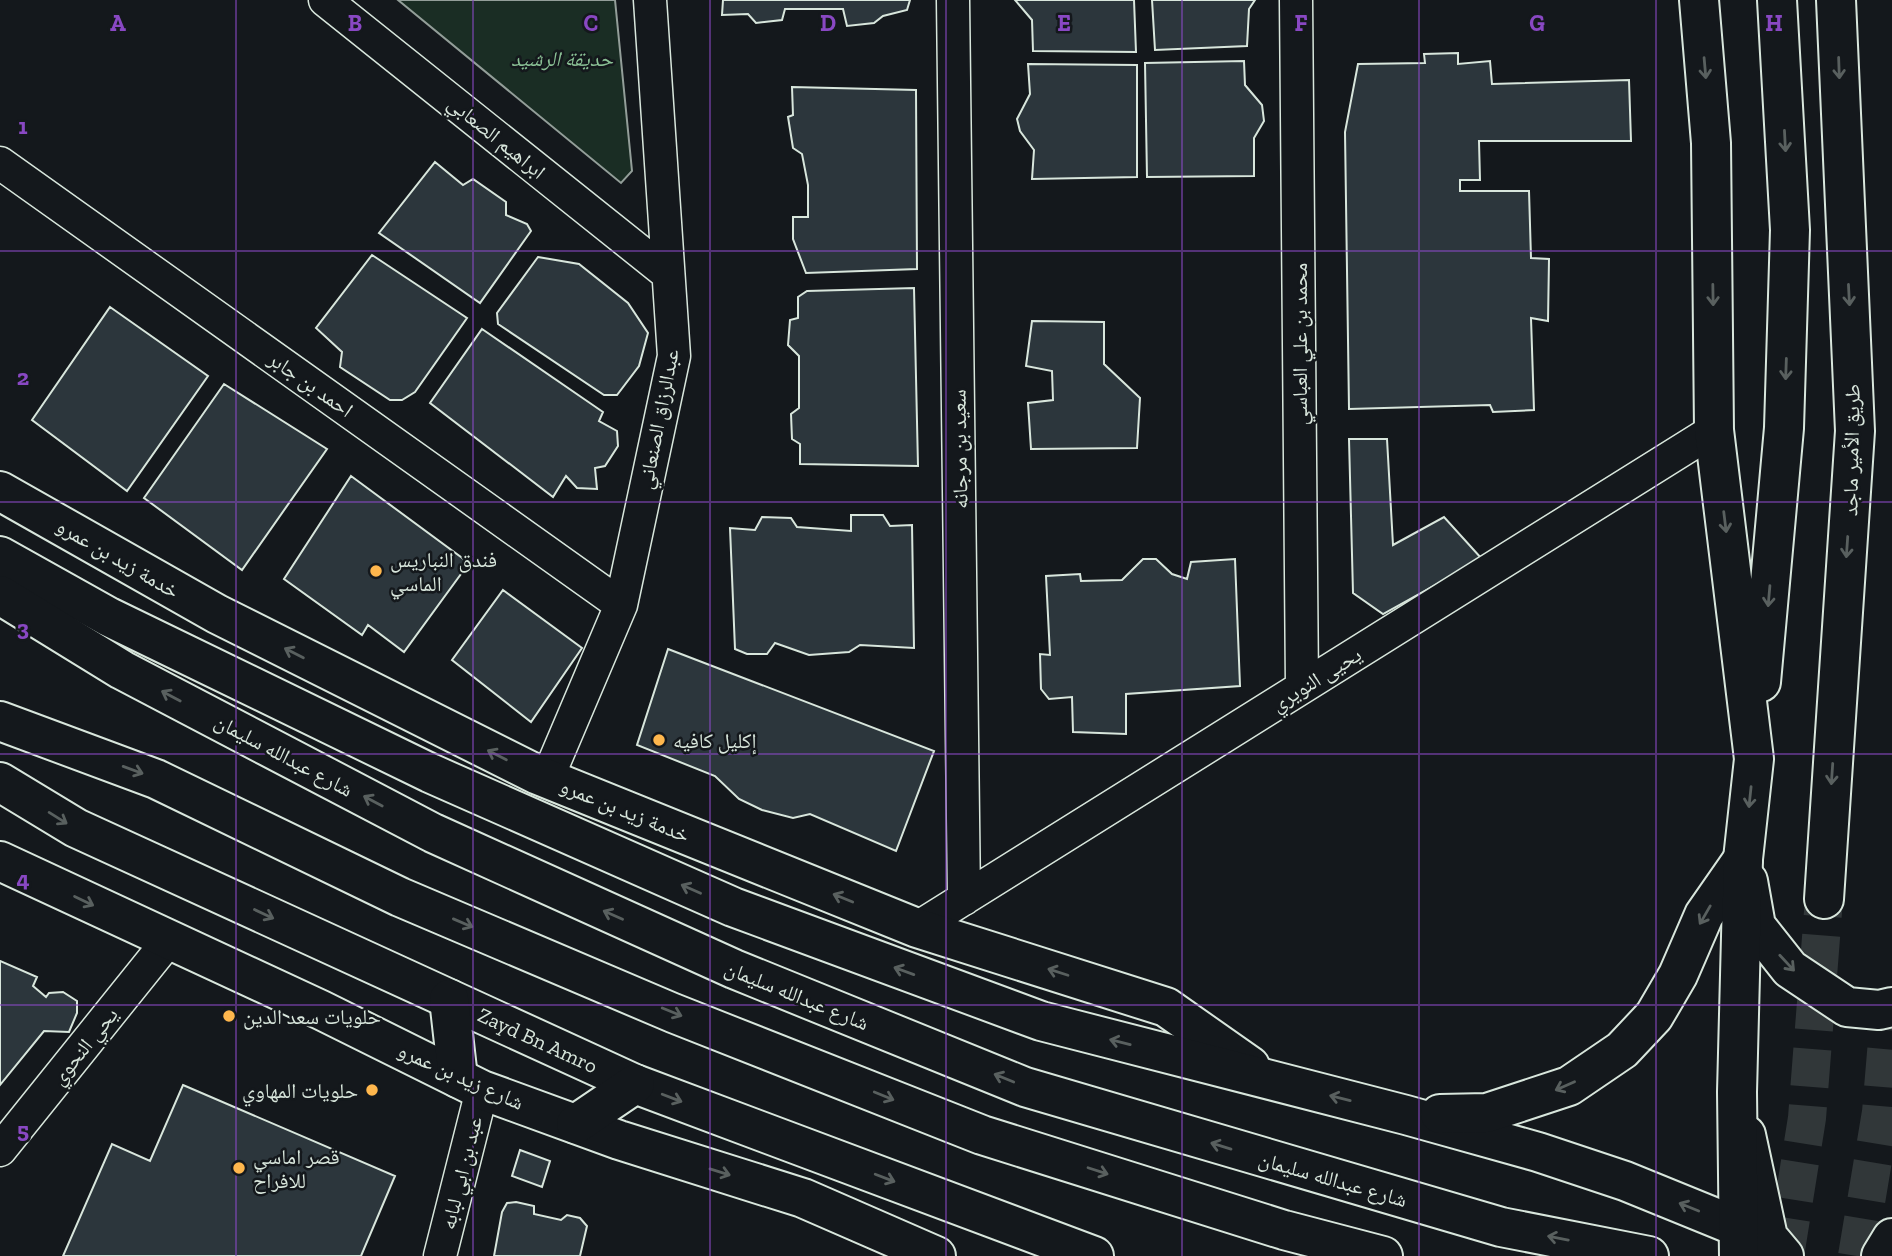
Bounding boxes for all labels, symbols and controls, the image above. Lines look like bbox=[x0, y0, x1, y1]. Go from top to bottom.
text: A bbox=[110, 9, 126, 37]
text: B bbox=[348, 9, 362, 37]
text: C bbox=[584, 9, 598, 37]
text: D bbox=[820, 9, 836, 37]
text: E bbox=[1057, 9, 1071, 37]
text: F bbox=[1294, 9, 1308, 37]
text: G bbox=[1529, 9, 1545, 37]
text: H bbox=[1765, 9, 1783, 37]
park label: حديقة الرشيد bbox=[511, 46, 614, 71]
one-way arrow bbox=[1699, 56, 1712, 79]
one-way arrow bbox=[1832, 56, 1846, 79]
street label: ابراهيم الصعابي bbox=[440, 90, 551, 187]
text: 1 bbox=[18, 112, 28, 140]
one-way arrow bbox=[1779, 130, 1792, 153]
street label: محمد بن علي العباسي bbox=[1287, 263, 1316, 425]
one-way arrow bbox=[1706, 283, 1720, 306]
one-way arrow bbox=[1842, 284, 1855, 307]
street label: احمد بن جابر bbox=[262, 345, 358, 423]
street label: عبدالرزاق الصنعاني bbox=[632, 346, 688, 492]
one-way arrow bbox=[1780, 357, 1793, 380]
text: 2 bbox=[17, 363, 29, 391]
street label: طريق الأمير ماجد bbox=[1837, 384, 1866, 516]
street label: سعيد بن مرجانه bbox=[945, 389, 974, 509]
one-way arrow bbox=[1719, 510, 1732, 533]
street label: خدمة زيد بن عمرو bbox=[52, 513, 184, 604]
one-way arrow bbox=[1841, 535, 1854, 558]
place label: فندق النباريس الماسي bbox=[390, 547, 497, 600]
marker: فندق النباريس الماسي bbox=[368, 563, 384, 579]
one-way arrow bbox=[1762, 584, 1775, 606]
text: 3 bbox=[17, 614, 29, 642]
street label: يحيى النويري bbox=[1266, 641, 1368, 720]
one-way arrow bbox=[284, 645, 304, 659]
one-way arrow bbox=[161, 689, 182, 702]
street label: شارع عبدالله سليمان bbox=[210, 708, 357, 803]
place label: إكليل كافيه bbox=[673, 728, 757, 755]
marker: إكليل كافيه bbox=[651, 732, 667, 748]
one-way arrow bbox=[487, 747, 508, 761]
one-way arrow bbox=[1826, 762, 1839, 785]
one-way arrow bbox=[121, 765, 143, 777]
street label: خدمة زيد بن عمرو bbox=[556, 773, 693, 848]
one-way arrow bbox=[1743, 785, 1756, 807]
one-way arrow bbox=[363, 794, 384, 808]
one-way arrow bbox=[48, 811, 68, 825]
text: 4 bbox=[16, 865, 30, 893]
one-way arrow bbox=[681, 882, 703, 895]
one-way arrow bbox=[832, 891, 854, 904]
one-way arrow bbox=[73, 895, 94, 908]
one-way arrow bbox=[1698, 905, 1712, 925]
one-way arrow bbox=[603, 907, 624, 921]
one-way arrow bbox=[253, 908, 274, 921]
one-way arrow bbox=[451, 918, 473, 931]
street label: شارع عبدالله سليمان bbox=[721, 955, 873, 1036]
one-way arrow bbox=[1779, 955, 1796, 972]
one-way arrow bbox=[893, 963, 915, 976]
one-way arrow bbox=[1047, 965, 1069, 978]
street label: Zayd Bn Amro bbox=[474, 1001, 602, 1078]
street label: يحي النحوي bbox=[45, 1002, 126, 1093]
place label: حلويات سعد الدين bbox=[243, 1004, 381, 1030]
one-way arrow bbox=[661, 1006, 683, 1019]
marker: حلويات سعد الدين bbox=[221, 1008, 237, 1024]
one-way arrow bbox=[1109, 1035, 1131, 1048]
street label: شارع زيد بن عمرو bbox=[394, 1037, 528, 1116]
one-way arrow bbox=[993, 1071, 1015, 1084]
place label: حلويات المهاوي bbox=[242, 1078, 358, 1107]
one-way arrow bbox=[1555, 1080, 1576, 1093]
marker: حلويات المهاوي bbox=[364, 1082, 380, 1098]
one-way arrow bbox=[872, 1090, 894, 1103]
one-way arrow bbox=[1329, 1091, 1352, 1104]
one-way arrow bbox=[661, 1093, 683, 1105]
street label: عبد بن ابي لبابه bbox=[435, 1114, 491, 1233]
text: 5 bbox=[17, 1116, 29, 1144]
one-way arrow bbox=[1210, 1139, 1232, 1152]
place label: قصر اماسي للافراح bbox=[253, 1144, 340, 1194]
street label: شارع عبدالله سليمان bbox=[1256, 1146, 1410, 1213]
marker: قصر اماسي للافراح bbox=[231, 1160, 247, 1176]
one-way arrow bbox=[1087, 1166, 1109, 1179]
one-way arrow bbox=[709, 1167, 731, 1179]
one-way arrow bbox=[874, 1173, 896, 1185]
one-way arrow bbox=[1678, 1199, 1700, 1212]
one-way arrow bbox=[1547, 1231, 1570, 1245]

